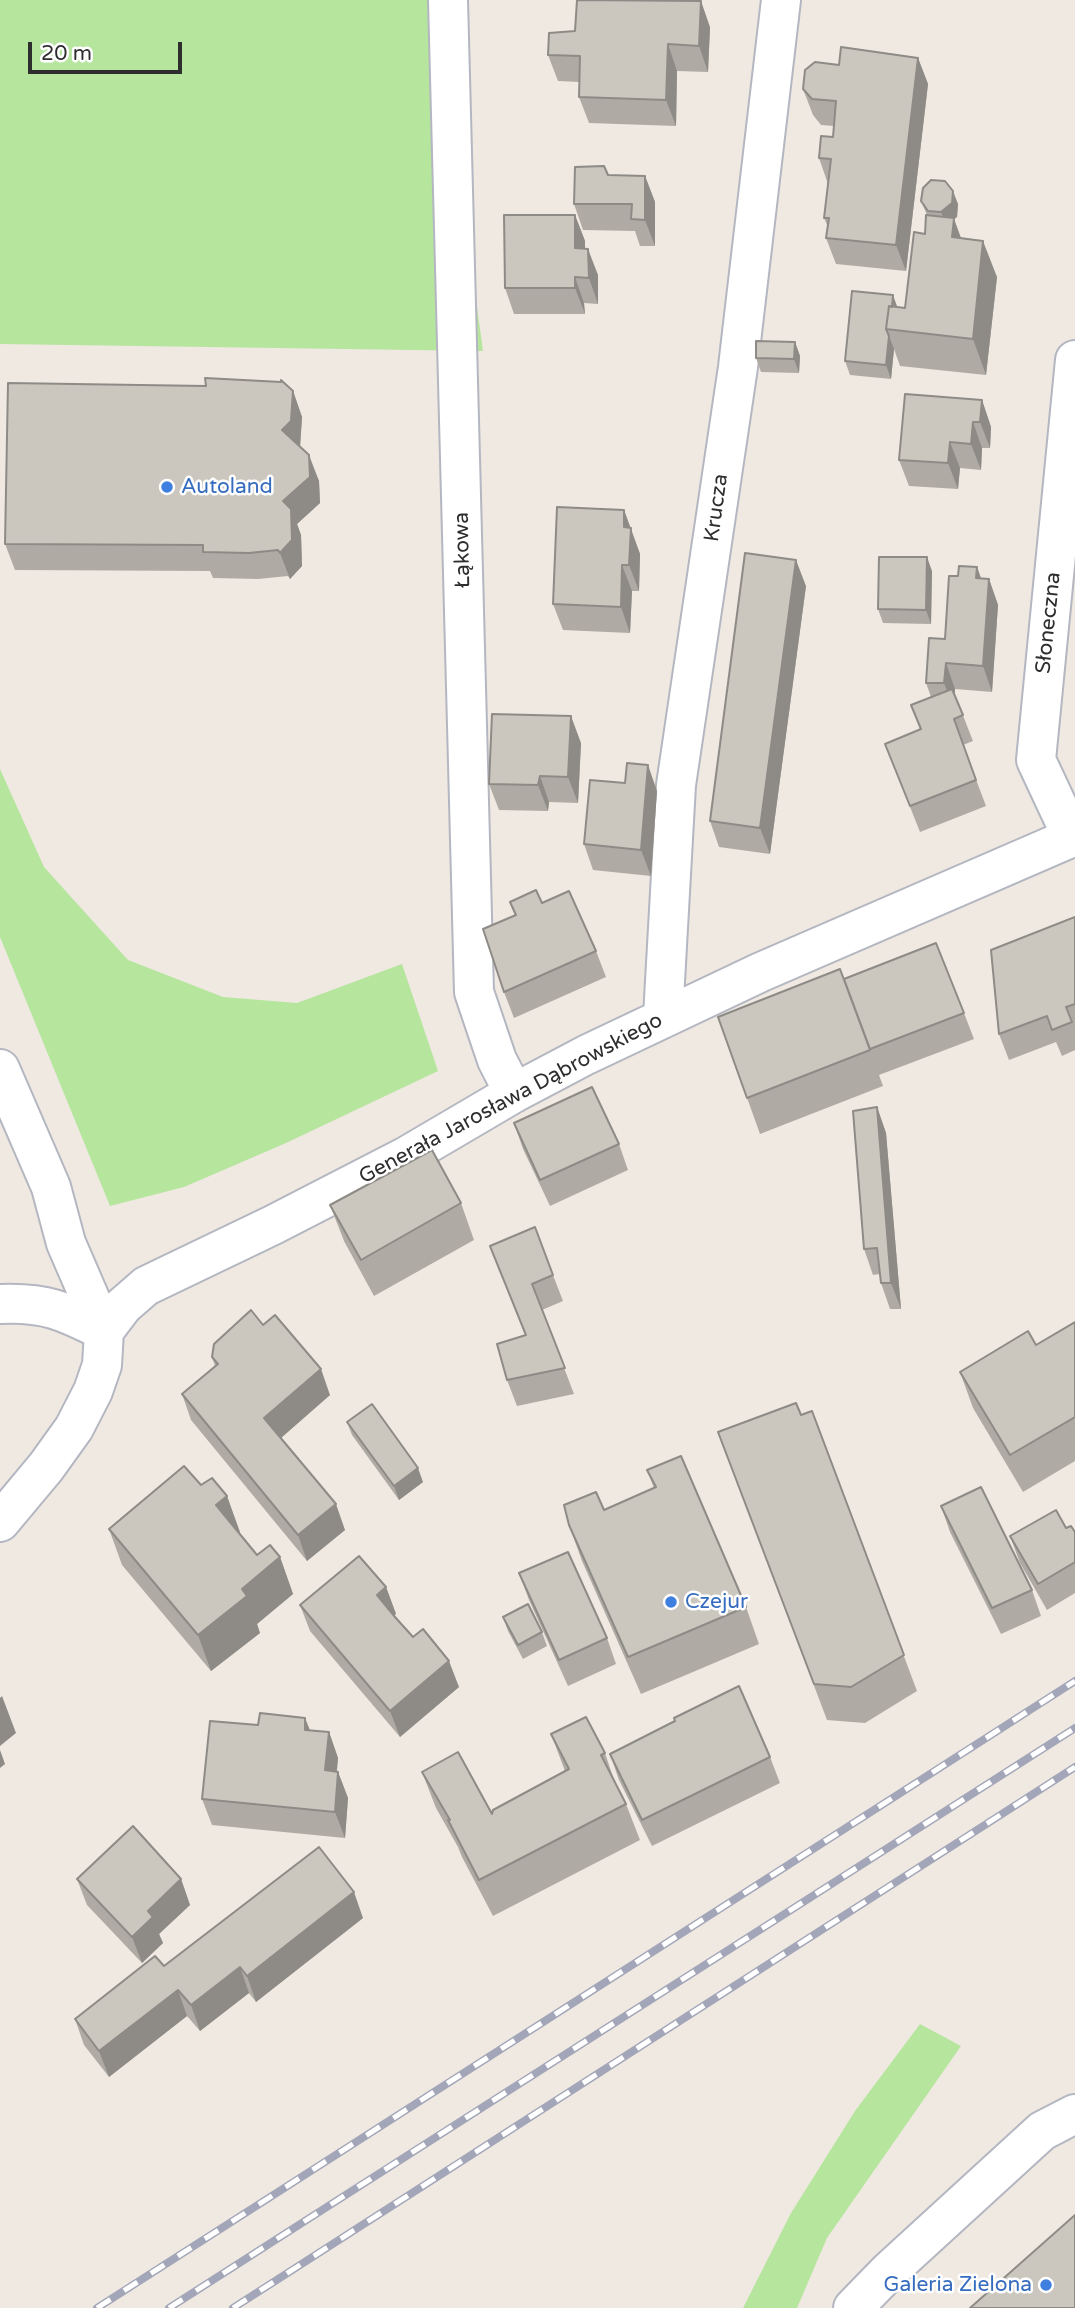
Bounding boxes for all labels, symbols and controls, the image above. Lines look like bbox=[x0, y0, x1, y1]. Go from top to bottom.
scale bar bbox=[32, 28, 186, 72]
text: 20 m bbox=[41, 41, 92, 66]
street label: Krucza bbox=[700, 472, 734, 544]
place label: Autoland bbox=[181, 474, 273, 500]
marker: Autoland bbox=[159, 479, 175, 495]
street label: Łąkowa bbox=[450, 512, 476, 588]
street label: Słoneczna bbox=[1031, 571, 1067, 675]
street label: Generała Jarosława Dąbrowskiego bbox=[355, 1008, 667, 1190]
place label: Czejur bbox=[685, 1589, 748, 1615]
marker: Czejur bbox=[663, 1594, 679, 1610]
place label: Galeria Zielona bbox=[884, 2272, 1032, 2298]
marker: Galeria Zielona bbox=[1038, 2277, 1054, 2293]

